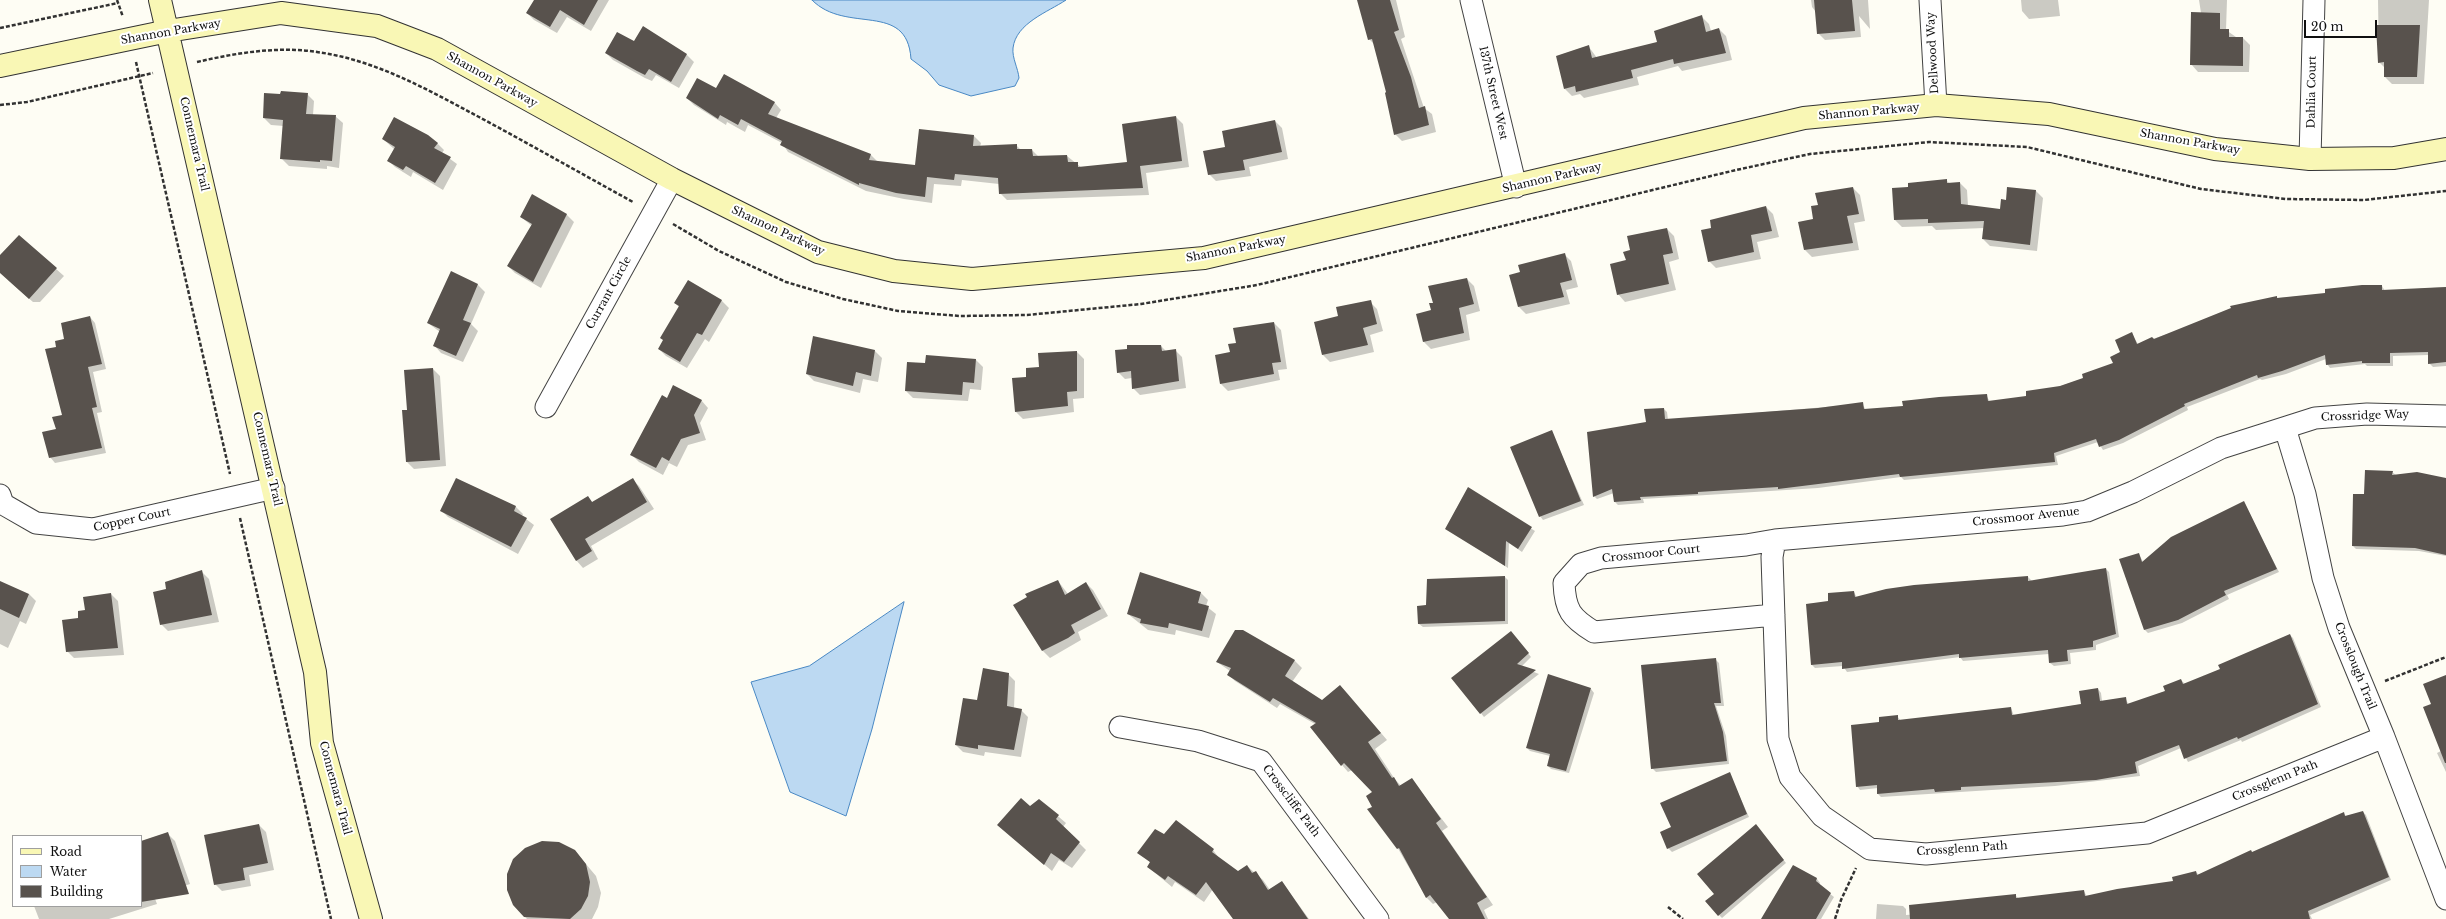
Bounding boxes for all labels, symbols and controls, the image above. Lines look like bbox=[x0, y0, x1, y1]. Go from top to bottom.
street label: Dellwood Way bbox=[1924, 12, 1942, 94]
scale bar bbox=[2306, 12, 2379, 38]
street label: Shannon Parkway bbox=[120, 17, 222, 47]
text: 20 m bbox=[2311, 19, 2343, 34]
street label: 137th Street West bbox=[1476, 45, 1510, 141]
street label: Shannon Parkway bbox=[444, 50, 540, 110]
street label: Dahlia Court bbox=[2305, 56, 2319, 128]
street label: Connemara Trail bbox=[177, 95, 211, 193]
street label: Shannon Parkway bbox=[1818, 101, 1920, 123]
street label: Shannon Parkway bbox=[2139, 127, 2241, 157]
street label: Shannon Parkway bbox=[1501, 160, 1603, 196]
street label: Shannon Parkway bbox=[729, 204, 827, 258]
street label: Shannon Parkway bbox=[1185, 233, 1287, 265]
street label: Currant Circle bbox=[584, 254, 634, 332]
street label: Crossridge Way bbox=[2321, 408, 2409, 424]
street label: Connemara Trail bbox=[250, 410, 284, 508]
street label: Copper Court bbox=[92, 505, 172, 535]
street label: Crossmoor Avenue bbox=[1972, 505, 2080, 529]
street label: Crossmoor Court bbox=[1601, 542, 1701, 566]
street label: Crosslough Trail bbox=[2331, 620, 2379, 712]
street label: Connemara Trail bbox=[316, 740, 354, 836]
street label: Crossglenn Path bbox=[2230, 758, 2320, 804]
street label: Crosscliffe Path bbox=[1260, 762, 1322, 840]
legend bbox=[12, 835, 142, 907]
street label: Crossglenn Path bbox=[1916, 839, 2008, 859]
text: Road bbox=[50, 844, 82, 859]
text: Water bbox=[50, 864, 87, 879]
text: Building bbox=[50, 884, 103, 899]

